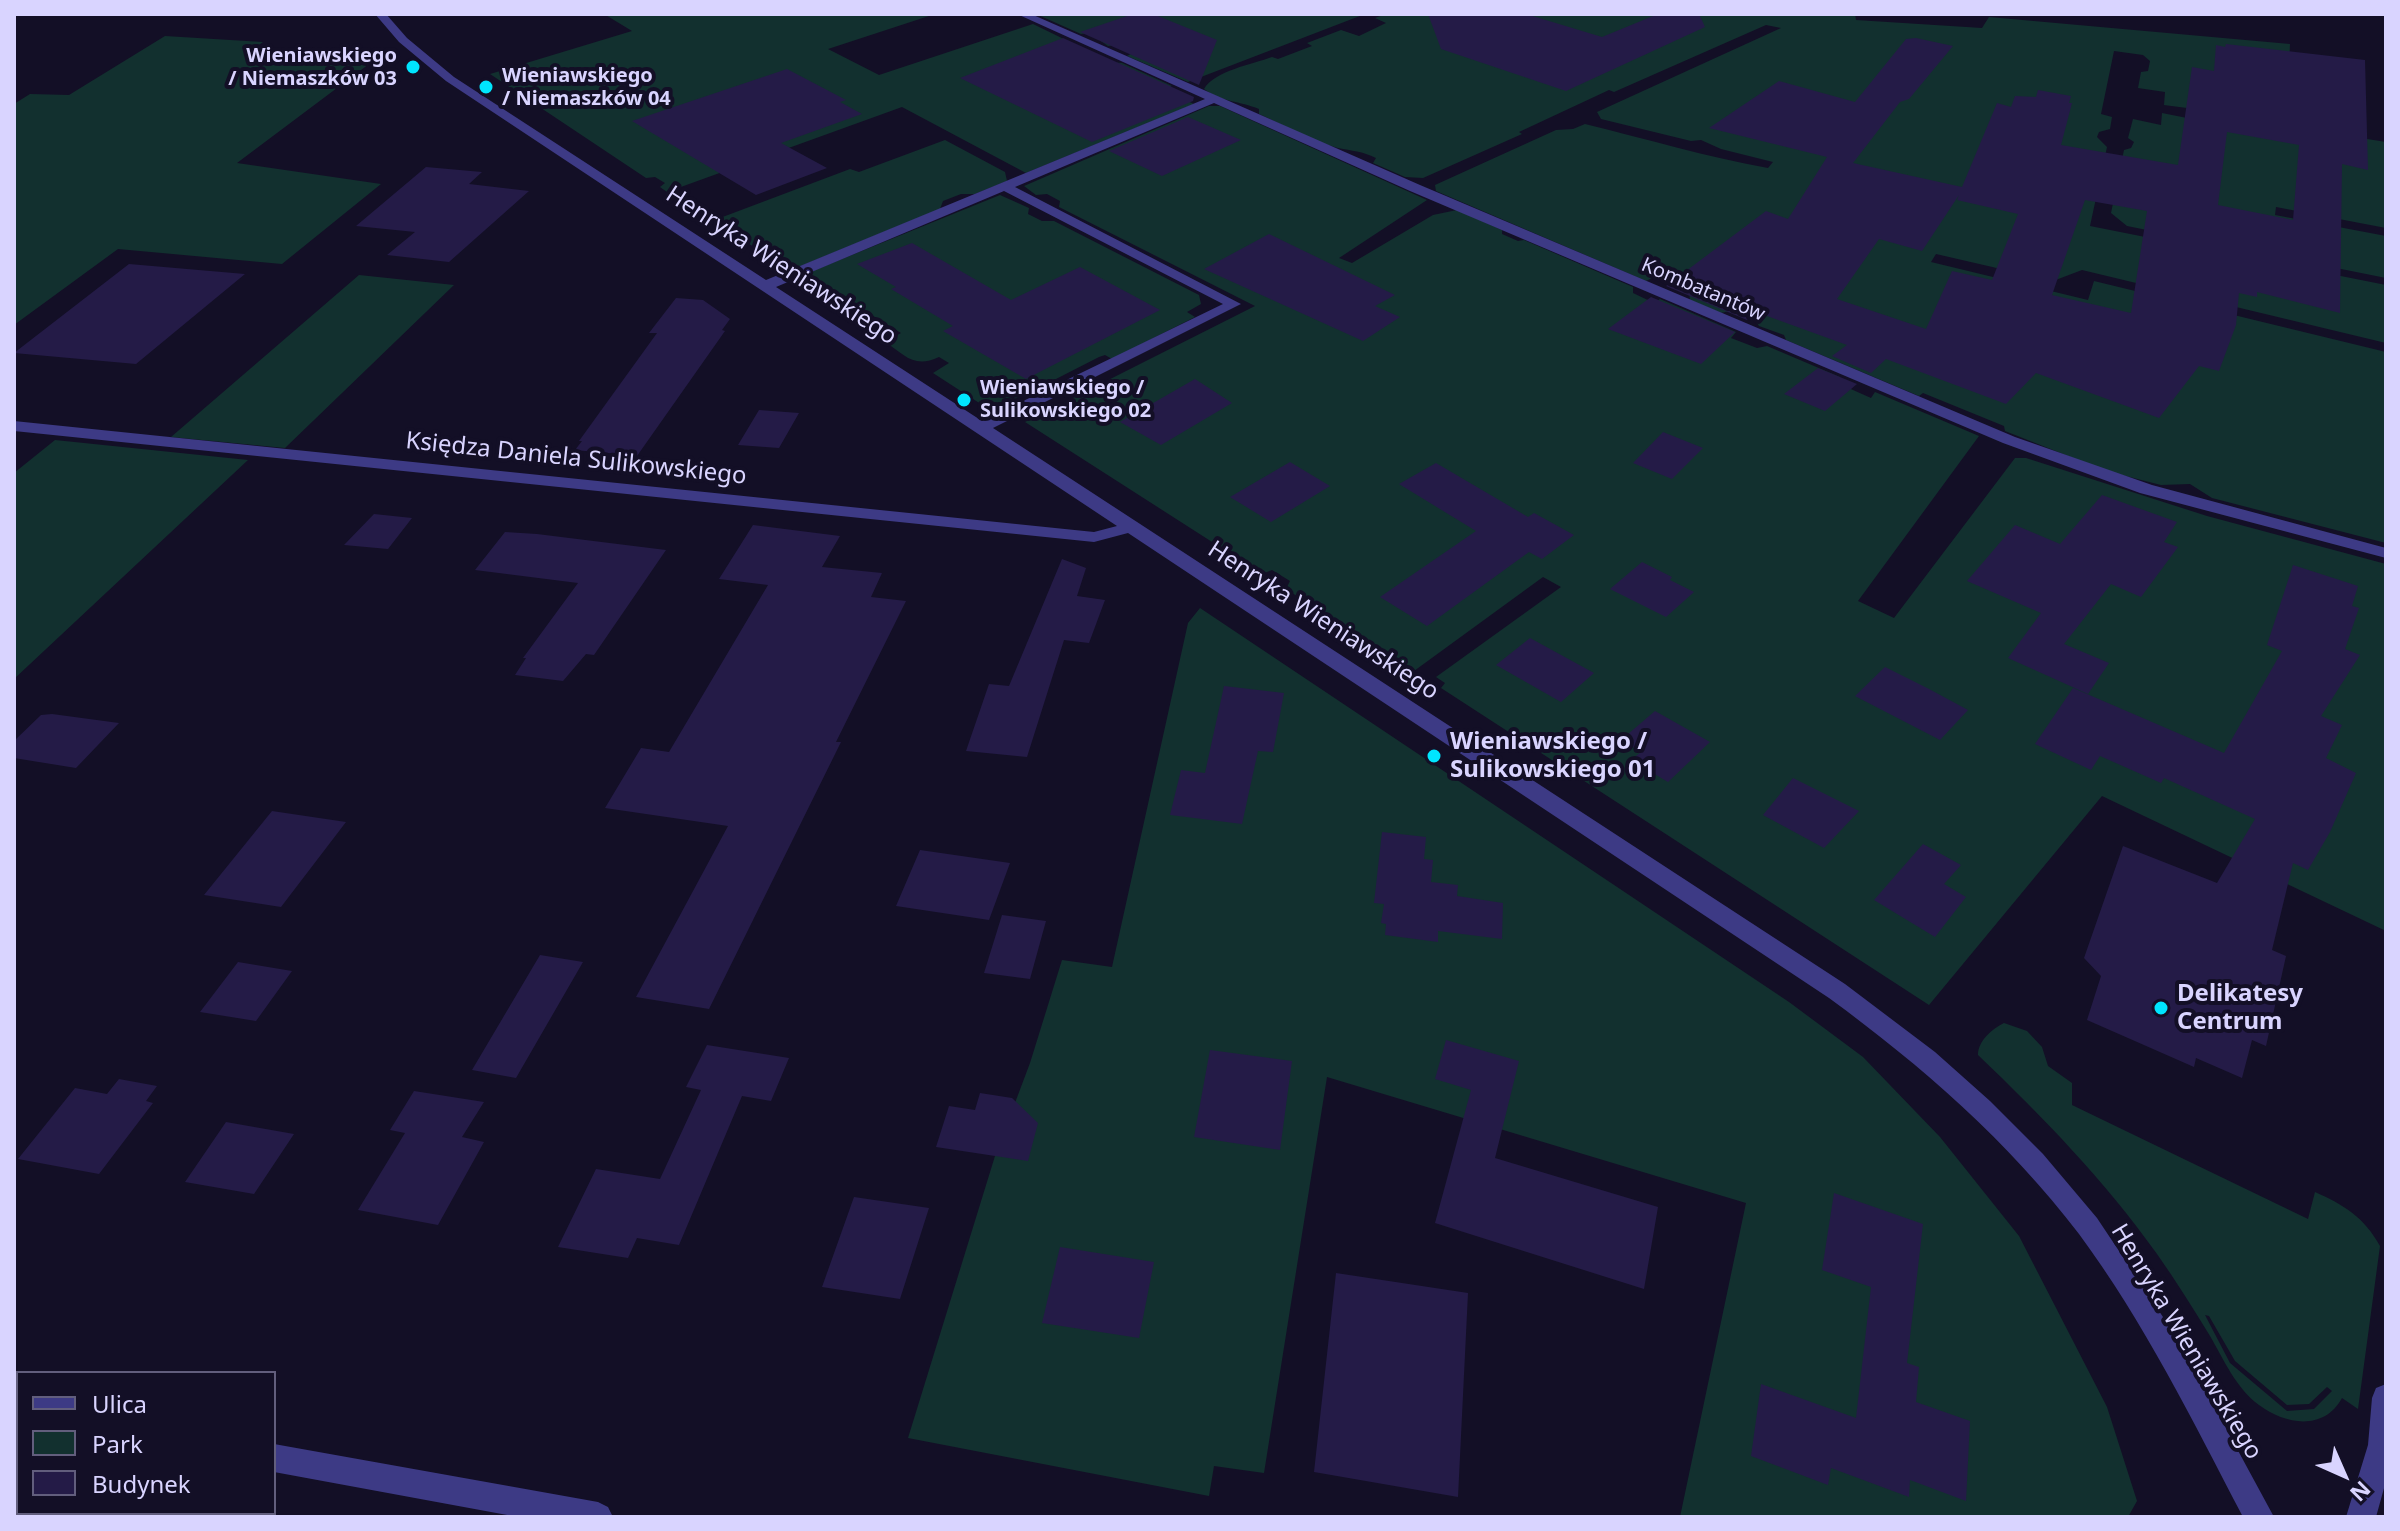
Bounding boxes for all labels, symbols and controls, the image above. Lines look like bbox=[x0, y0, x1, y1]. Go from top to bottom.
place label: Wieniawskiego / Niemaszków 03 bbox=[228, 44, 397, 91]
marker: Wieniawskiego / Niemaszków 03 bbox=[404, 58, 422, 76]
place label: Wieniawskiego / Niemaszków 04 bbox=[502, 64, 671, 111]
marker: Wieniawskiego / Niemaszków 04 bbox=[477, 78, 495, 96]
street label: Henryka Wieniawskiego bbox=[660, 181, 902, 351]
street label: Kombatantów bbox=[1637, 253, 1769, 327]
place label: Wieniawskiego / Sulikowskiego 02 bbox=[980, 376, 1151, 423]
marker: Wieniawskiego / Sulikowskiego 02 bbox=[955, 391, 973, 409]
street label: Księdza Daniela Sulikowskiego bbox=[404, 427, 748, 491]
street label: Henryka Wieniawskiego bbox=[1202, 536, 1444, 706]
place label: Wieniawskiego / Sulikowskiego 01 bbox=[1450, 728, 1655, 784]
marker: Wieniawskiego / Sulikowskiego 01 bbox=[1425, 747, 1443, 765]
place label: Delikatesy Centrum bbox=[2177, 980, 2303, 1036]
marker: Delikatesy Centrum bbox=[2152, 999, 2170, 1017]
street label: Henryka Wieniawskiego bbox=[2104, 1219, 2268, 1465]
legend bbox=[16, 1371, 276, 1515]
text: Ulica bbox=[92, 1387, 147, 1420]
text: Park bbox=[92, 1427, 143, 1460]
north arrow bbox=[2304, 1435, 2384, 1515]
text: Budynek bbox=[92, 1467, 191, 1500]
text: N bbox=[2344, 1475, 2378, 1509]

